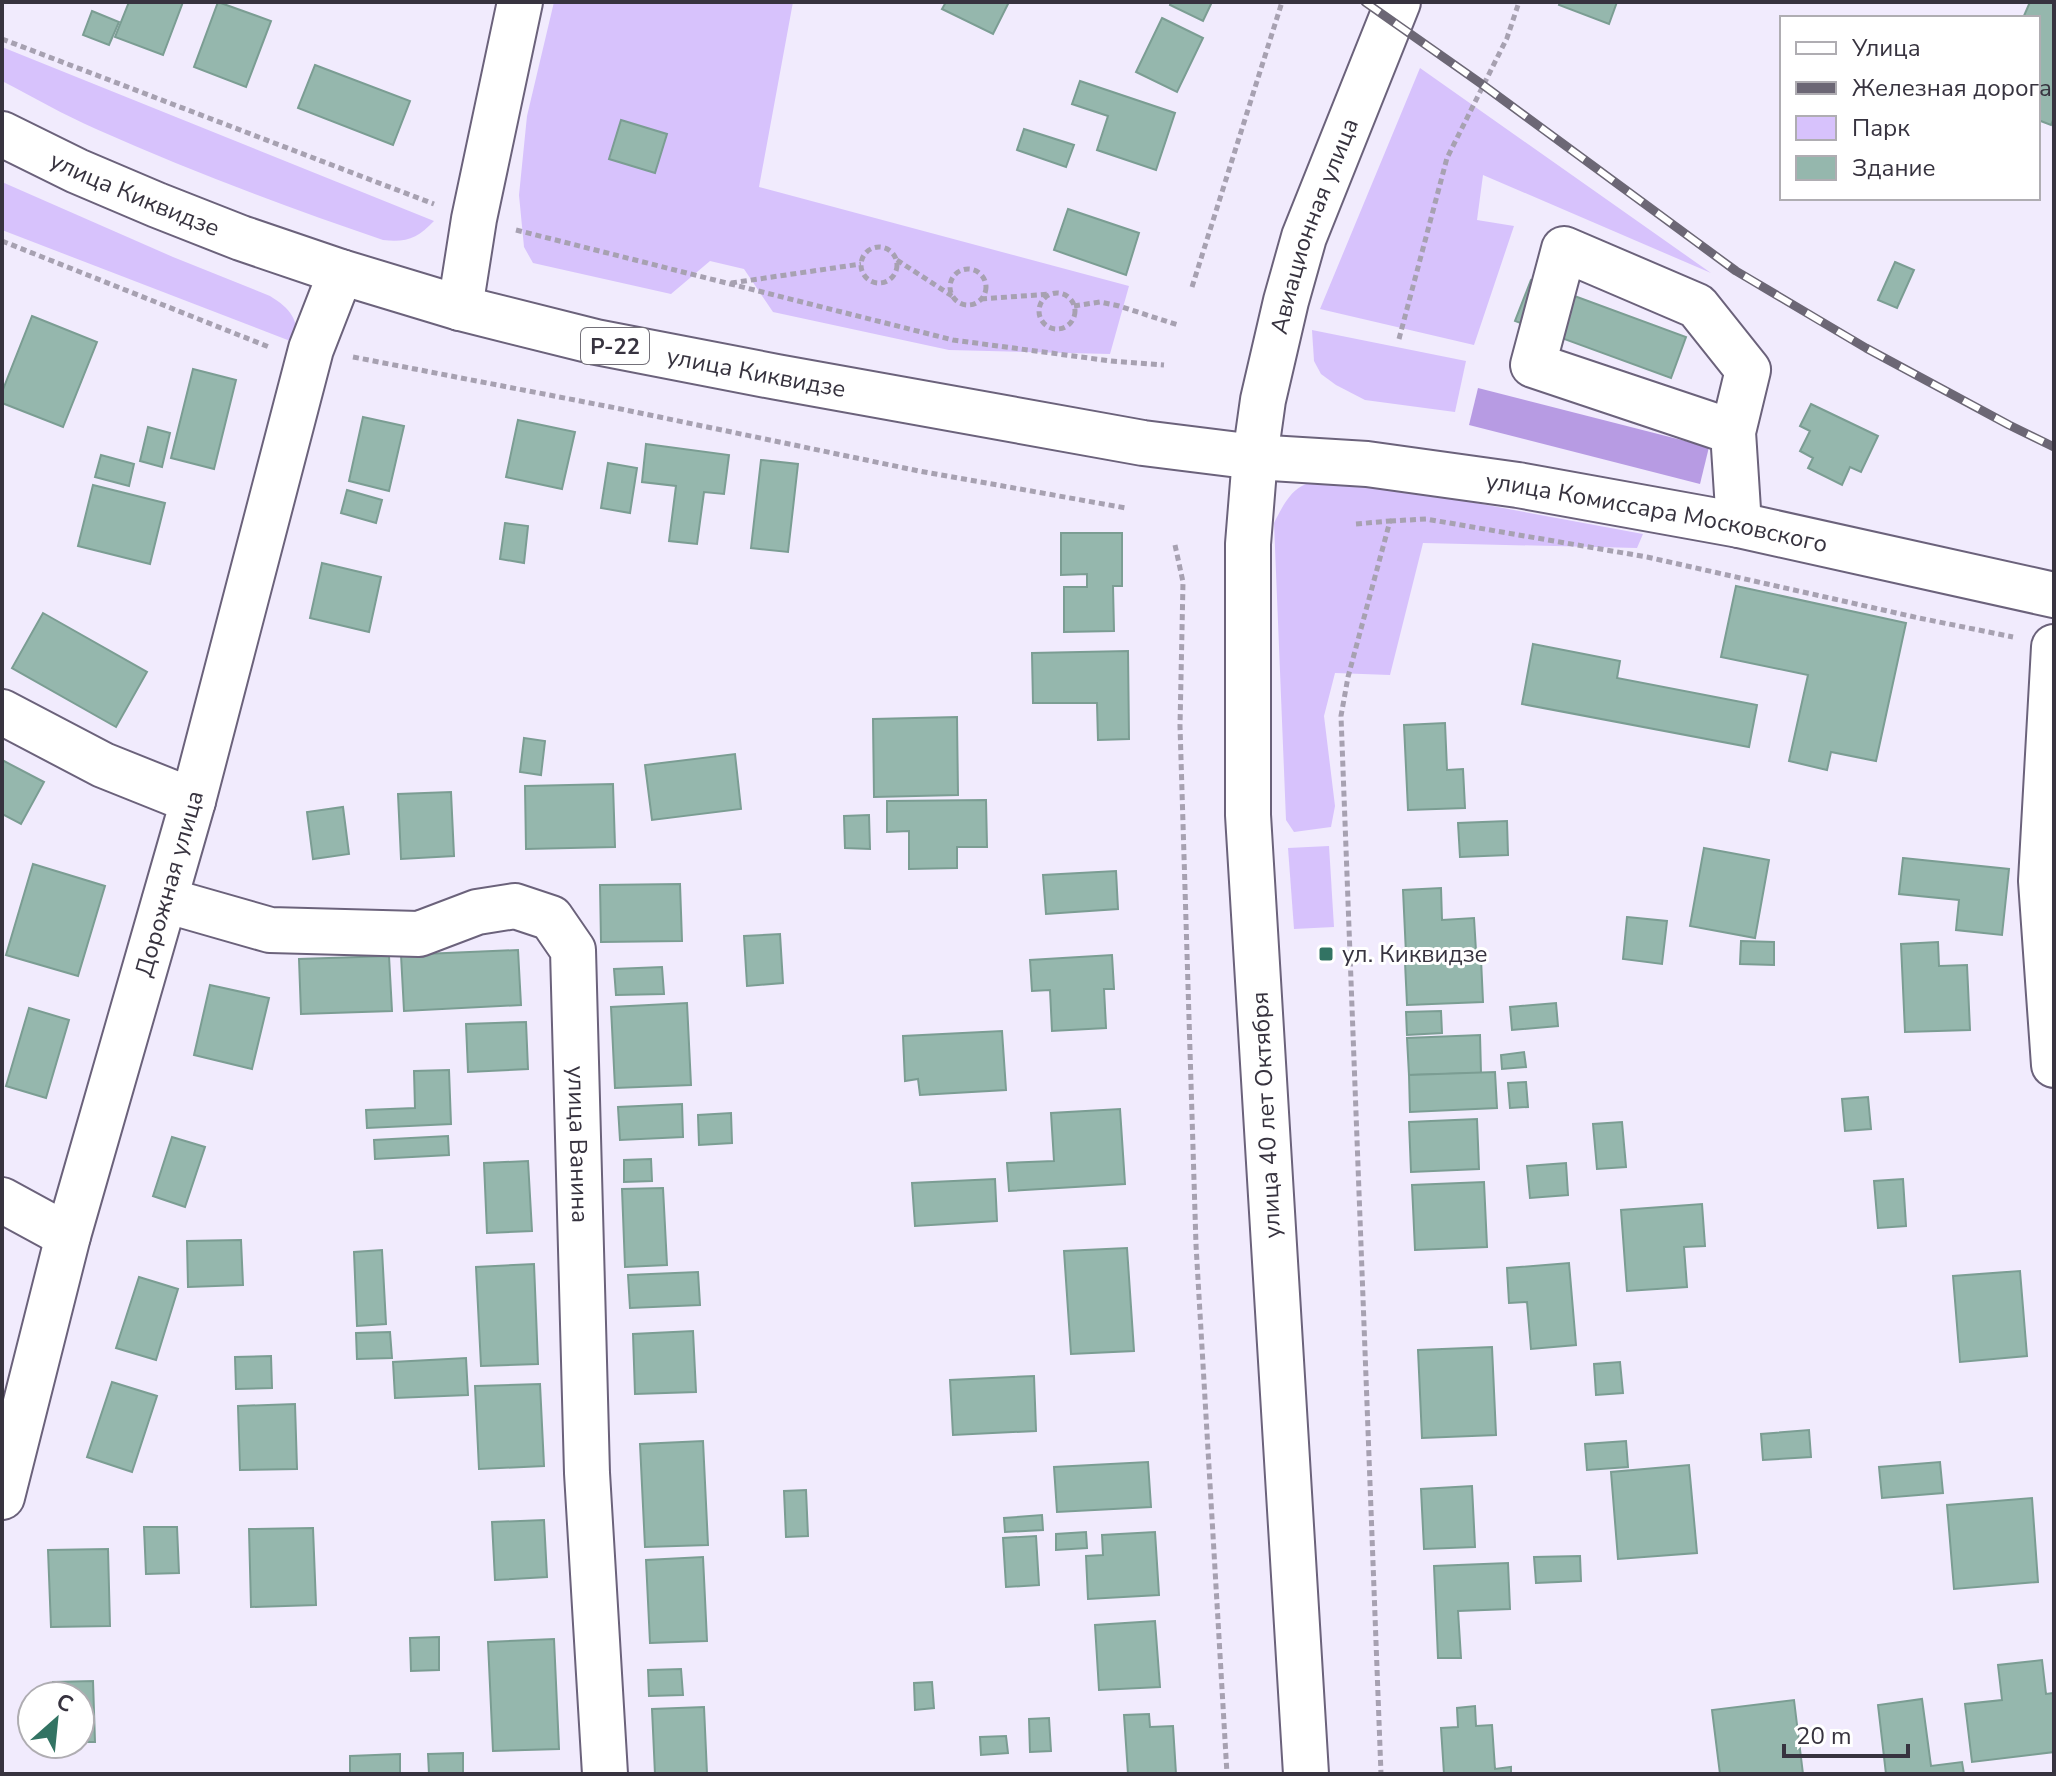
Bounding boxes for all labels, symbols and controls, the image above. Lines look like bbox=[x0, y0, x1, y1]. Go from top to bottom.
legend bbox=[1780, 16, 2040, 200]
text: Улица bbox=[1851, 32, 1921, 64]
text: Железная дорога bbox=[1852, 72, 2052, 104]
text: Парк bbox=[1852, 112, 1910, 144]
street label: Авиационная улица bbox=[1263, 113, 1366, 337]
street label: улица Киквидзе bbox=[44, 144, 224, 244]
text: Здание bbox=[1852, 152, 1936, 184]
road number: Р-22 bbox=[581, 328, 649, 364]
street label: улица Киквидзе bbox=[664, 340, 848, 405]
street label: улица Комиссара Московского bbox=[1484, 465, 1831, 560]
street label: Дорожная улица bbox=[127, 787, 211, 980]
place label: ул. Киквидзе bbox=[1342, 938, 1488, 970]
marker: ул. Киквидзе bbox=[1317, 945, 1335, 963]
street label: улица 40 лет Октября bbox=[1244, 991, 1288, 1239]
street label: улица Ванина bbox=[560, 1065, 596, 1224]
north arrow bbox=[16, 1680, 96, 1760]
text: С bbox=[51, 1686, 78, 1720]
scale bar bbox=[1784, 1708, 1908, 1758]
text: 20 m bbox=[1796, 1720, 1852, 1752]

